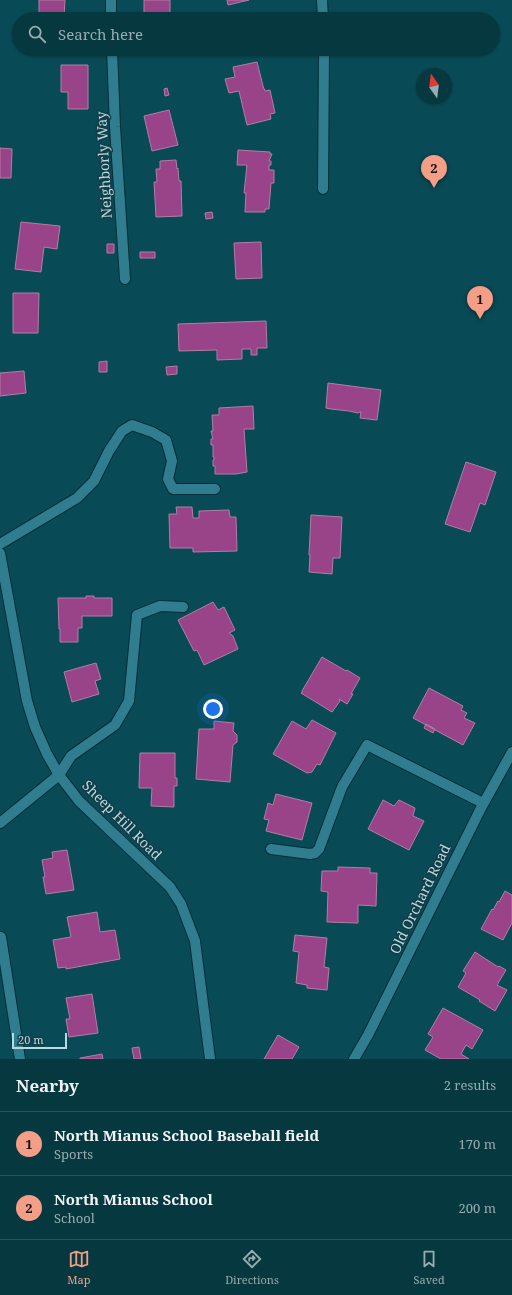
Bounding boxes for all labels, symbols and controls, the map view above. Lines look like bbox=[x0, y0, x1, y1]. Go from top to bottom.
search box bbox=[12, 12, 500, 56]
icon: search bbox=[26, 23, 48, 45]
text: Search here bbox=[58, 24, 143, 44]
north arrow bbox=[416, 68, 452, 104]
street label: Neighborly Way bbox=[91, 111, 116, 219]
pin: 2 bbox=[421, 155, 447, 188]
pin: 1 bbox=[467, 286, 493, 319]
your location bbox=[203, 699, 223, 719]
street label: Sheep Hill Road bbox=[78, 776, 167, 864]
street label: Old Orchard Road bbox=[385, 840, 455, 957]
scale bar bbox=[12, 1031, 67, 1050]
text: 20 m bbox=[18, 1032, 44, 1047]
text: Nearby bbox=[16, 1074, 79, 1097]
text: 2 results bbox=[444, 1076, 496, 1094]
text: North Mianus School Baseball field bbox=[54, 1125, 319, 1145]
text: 1 bbox=[25, 1135, 33, 1153]
text: 170 m bbox=[459, 1135, 496, 1153]
text: Sports bbox=[54, 1145, 93, 1163]
text: North Mianus School bbox=[54, 1189, 213, 1209]
text: 2 bbox=[25, 1199, 33, 1217]
text: 200 m bbox=[459, 1199, 496, 1217]
text: School bbox=[54, 1209, 95, 1227]
tab: Map bbox=[67, 1248, 91, 1287]
tab: Directions bbox=[225, 1248, 279, 1287]
tab: Saved bbox=[414, 1248, 445, 1287]

